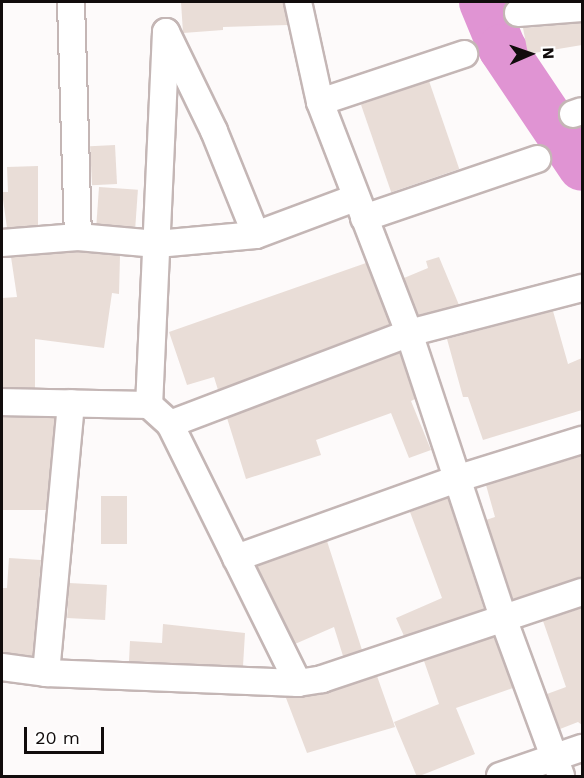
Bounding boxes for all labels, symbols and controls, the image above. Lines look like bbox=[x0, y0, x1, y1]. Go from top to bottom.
north arrow bbox=[500, 24, 560, 84]
text: N bbox=[539, 47, 558, 60]
scale bar bbox=[27, 715, 106, 753]
text: 20 m bbox=[35, 727, 80, 748]

